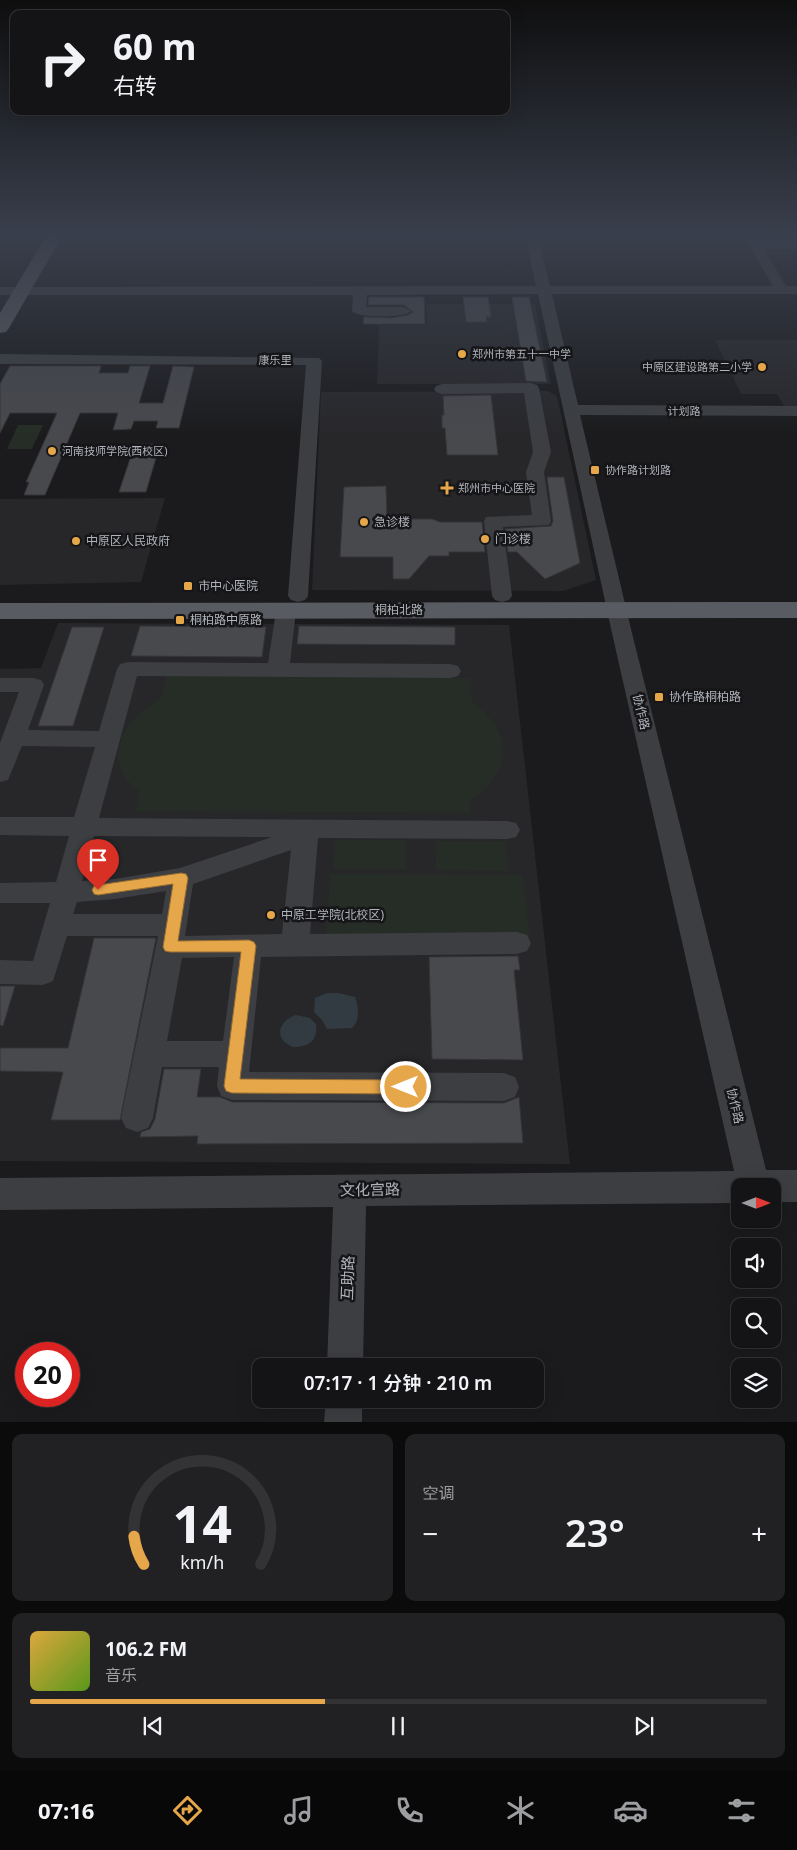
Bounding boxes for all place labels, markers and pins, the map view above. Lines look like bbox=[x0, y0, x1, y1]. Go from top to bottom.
place label: 郑州市第五十一中学 bbox=[472, 346, 571, 361]
marker: 郑州市第五十一中学 bbox=[456, 348, 468, 360]
place label: 中原区建设路第二小学 bbox=[642, 359, 752, 374]
marker: 中原区建设路第二小学 bbox=[756, 361, 768, 373]
place label: 河南技师学院(西校区) bbox=[62, 443, 168, 458]
marker: 河南技师学院(西校区) bbox=[46, 445, 58, 457]
place label: 协作路计划路 bbox=[605, 462, 671, 477]
marker: 协作路计划路 bbox=[589, 464, 601, 476]
place label: 郑州市中心医院 bbox=[458, 480, 535, 495]
marker: 郑州市中心医院 bbox=[440, 481, 454, 495]
place label: 急诊楼 bbox=[374, 513, 410, 530]
marker: 急诊楼 bbox=[358, 516, 370, 528]
place label: 门诊楼 bbox=[495, 530, 531, 547]
place label: 中原区人民政府 bbox=[86, 532, 170, 549]
marker: 门诊楼 bbox=[479, 533, 491, 545]
marker: 中原区人民政府 bbox=[70, 535, 82, 547]
place label: 市中心医院 bbox=[198, 577, 258, 594]
marker: 市中心医院 bbox=[182, 580, 194, 592]
place label: 桐柏路中原路 bbox=[190, 611, 262, 628]
marker: 桐柏路中原路 bbox=[174, 614, 186, 626]
place label: 协作路桐柏路 bbox=[669, 688, 741, 705]
marker: 协作路桐柏路 bbox=[653, 691, 665, 703]
pin bbox=[77, 839, 119, 890]
place label: 中原工学院(北校区) bbox=[281, 906, 385, 923]
marker: 中原工学院(北校区) bbox=[265, 909, 277, 921]

